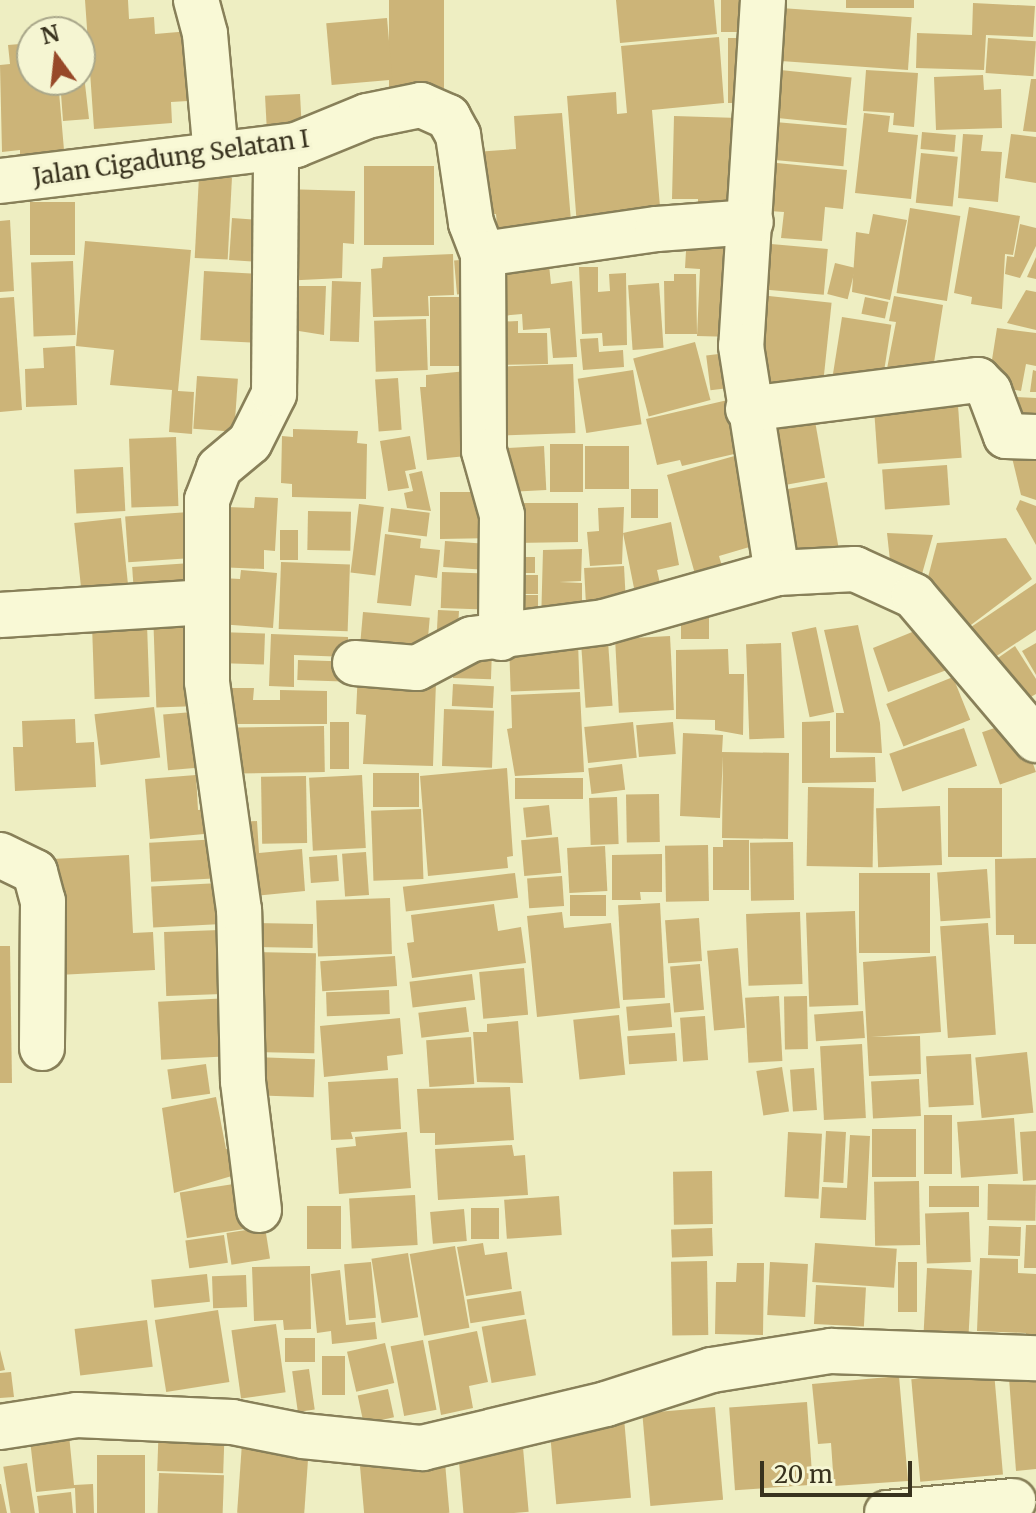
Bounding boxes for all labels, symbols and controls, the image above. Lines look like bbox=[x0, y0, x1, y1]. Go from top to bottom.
north arrow bbox=[16, 16, 96, 96]
text: N bbox=[38, 19, 62, 51]
street label: Jalan Cigadung Selatan I bbox=[31, 124, 311, 192]
scale bar bbox=[764, 1445, 916, 1495]
text: 20 m bbox=[774, 1459, 833, 1490]

